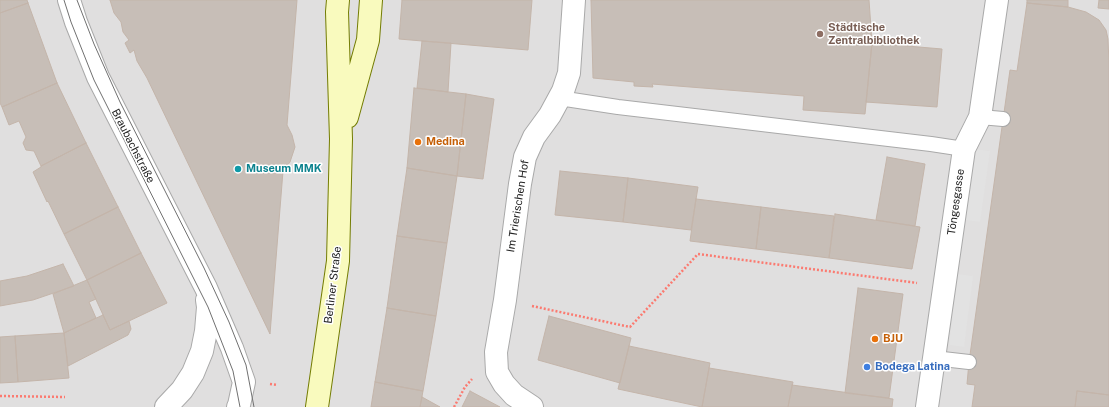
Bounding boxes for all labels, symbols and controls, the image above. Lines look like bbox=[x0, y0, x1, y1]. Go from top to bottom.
place label: Städtische Zentralbibliothek bbox=[828, 21, 920, 47]
marker: Städtische Zentralbibliothek bbox=[815, 29, 825, 39]
street label: Braubachstraße bbox=[109, 107, 157, 185]
place label: Medina bbox=[426, 135, 465, 149]
marker: Medina bbox=[413, 137, 423, 147]
street label: Im Trierischen Hof bbox=[504, 159, 532, 253]
place label: Museum MMK bbox=[246, 162, 322, 176]
marker: Museum MMK bbox=[233, 164, 243, 174]
street label: Töngesgasse bbox=[945, 168, 967, 236]
street label: Berliner Straße bbox=[322, 246, 344, 324]
place label: BJU bbox=[883, 332, 903, 346]
marker: BJU bbox=[870, 334, 880, 344]
place label: Bodega Latina bbox=[875, 360, 950, 374]
marker: Bodega Latina bbox=[862, 362, 872, 372]

